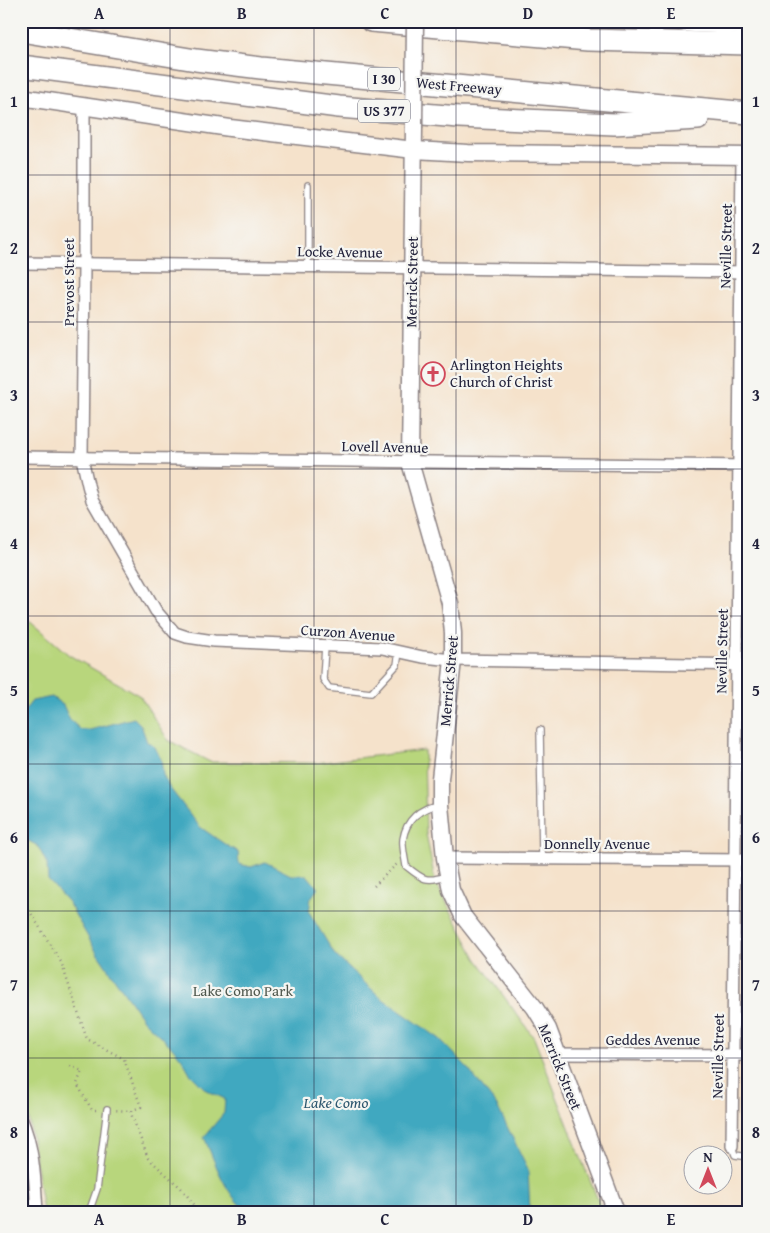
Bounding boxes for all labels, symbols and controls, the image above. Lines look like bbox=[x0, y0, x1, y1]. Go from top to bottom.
text: A bbox=[94, 1, 105, 25]
text: B bbox=[237, 1, 247, 25]
text: C bbox=[380, 1, 390, 25]
text: D bbox=[523, 1, 533, 25]
text: E bbox=[667, 1, 676, 25]
road number: I 30 bbox=[368, 68, 400, 90]
street label: West Freeway bbox=[415, 71, 503, 100]
text: 1 bbox=[10, 89, 18, 113]
text: 1 bbox=[752, 89, 760, 113]
road number: US 377 bbox=[358, 100, 410, 122]
street label: Neville Street bbox=[714, 202, 737, 289]
text: 2 bbox=[10, 236, 18, 260]
street label: Merrick Street bbox=[400, 236, 423, 328]
text: 2 bbox=[752, 236, 760, 260]
street label: Prevost Street bbox=[58, 237, 79, 326]
street label: Locke Avenue bbox=[297, 240, 383, 263]
place label: Arlington Heights Church of Christ bbox=[450, 354, 563, 392]
church icon: Arlington Heights Church of Christ bbox=[420, 361, 446, 387]
text: 3 bbox=[10, 383, 18, 407]
text: 3 bbox=[752, 383, 760, 407]
street label: Lovell Avenue bbox=[342, 435, 429, 458]
text: 4 bbox=[10, 531, 18, 555]
text: 4 bbox=[752, 531, 760, 555]
street label: Neville Street bbox=[710, 607, 733, 694]
street label: Curzon Avenue bbox=[300, 619, 396, 646]
street label: Merrick Street bbox=[434, 634, 463, 727]
text: 5 bbox=[10, 678, 18, 702]
text: 5 bbox=[752, 678, 760, 702]
text: 6 bbox=[10, 825, 18, 849]
text: 6 bbox=[752, 825, 760, 849]
street label: Donnelly Avenue bbox=[544, 833, 650, 854]
text: 7 bbox=[10, 972, 18, 996]
text: 7 bbox=[752, 972, 760, 996]
park label: Lake Como Park bbox=[193, 980, 293, 1001]
street label: Neville Street bbox=[706, 1012, 729, 1099]
street label: Merrick Street bbox=[534, 1021, 588, 1114]
street label: Geddes Avenue bbox=[606, 1029, 700, 1050]
water label: Lake Como bbox=[303, 1090, 369, 1114]
text: 8 bbox=[10, 1120, 18, 1144]
text: 8 bbox=[752, 1120, 760, 1144]
north arrow bbox=[682, 1146, 732, 1196]
text: N bbox=[703, 1147, 713, 1167]
text: A bbox=[94, 1207, 105, 1231]
text: B bbox=[237, 1207, 247, 1231]
text: C bbox=[380, 1207, 390, 1231]
text: D bbox=[523, 1207, 533, 1231]
text: E bbox=[667, 1207, 676, 1231]

